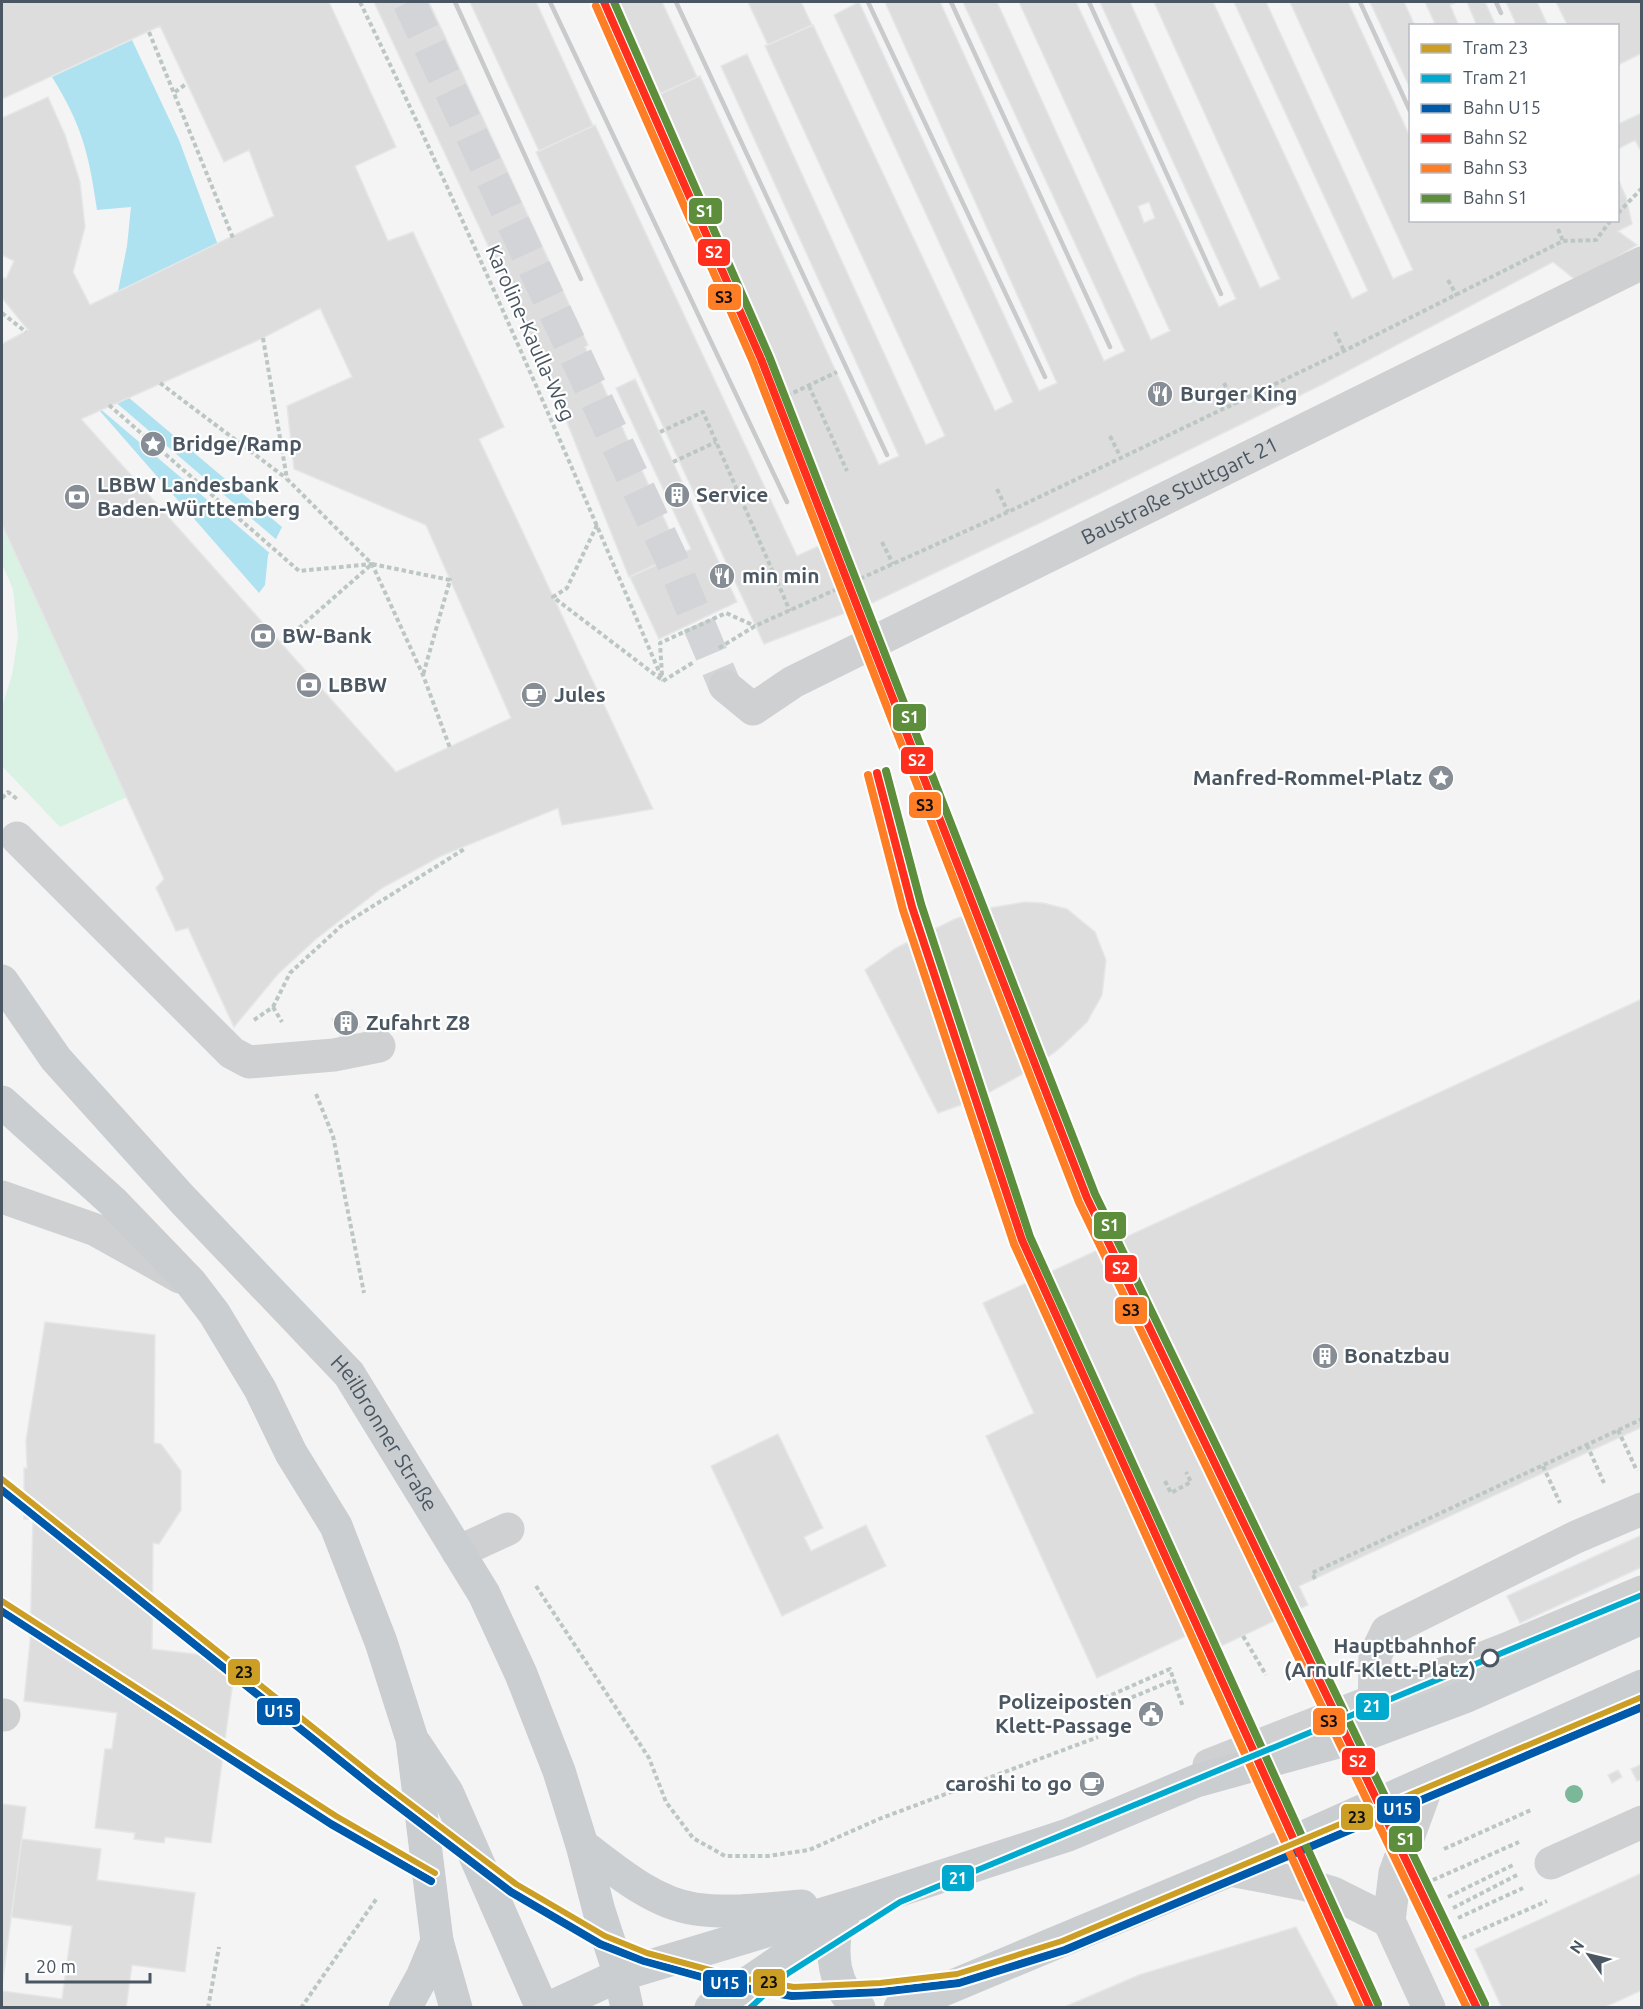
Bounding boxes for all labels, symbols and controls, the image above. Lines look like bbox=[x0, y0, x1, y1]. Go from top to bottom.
legend bbox=[1409, 24, 1619, 222]
text: Tram 23 bbox=[1463, 37, 1528, 57]
text: Tram 21 bbox=[1463, 67, 1528, 87]
text: Bahn U15 bbox=[1463, 97, 1541, 117]
text: Bahn S2 bbox=[1463, 127, 1528, 147]
text: Bahn S3 bbox=[1463, 157, 1528, 177]
text: Bahn S1 bbox=[1463, 187, 1528, 207]
line badge: S1 bbox=[688, 197, 723, 225]
text: S1 bbox=[696, 202, 714, 220]
line badge: S2 bbox=[697, 238, 731, 267]
street label: Karoline-Kaulla-Weg bbox=[481, 241, 581, 424]
text: S2 bbox=[705, 243, 723, 261]
line badge: S3 bbox=[707, 283, 742, 311]
text: S3 bbox=[715, 288, 733, 306]
restaurant icon: Burger King bbox=[1145, 379, 1175, 409]
place label: Burger King bbox=[1180, 381, 1297, 405]
place icon: Bridge/Ramp bbox=[138, 429, 168, 459]
place label: Bridge/Ramp bbox=[172, 431, 302, 455]
street label: Baustraße Stuttgart 21 bbox=[1077, 431, 1282, 549]
place label: LBBW Landesbank Baden-Württemberg bbox=[97, 472, 300, 520]
building icon: Service bbox=[662, 480, 692, 510]
bank icon: LBBW Landesbank Baden-Württemberg bbox=[62, 482, 92, 512]
place label: Service bbox=[696, 482, 768, 506]
restaurant icon: min min bbox=[707, 561, 737, 591]
place label: min min bbox=[742, 563, 819, 587]
bank icon: BW-Bank bbox=[248, 621, 278, 651]
place label: BW-Bank bbox=[282, 623, 372, 647]
bank icon: LBBW bbox=[294, 670, 324, 700]
place label: LBBW bbox=[328, 672, 387, 696]
cafe icon: Jules bbox=[519, 680, 549, 710]
place label: Jules bbox=[554, 682, 606, 706]
line badge: S1 bbox=[892, 703, 927, 732]
text: S1 bbox=[901, 708, 919, 726]
line badge: S2 bbox=[900, 746, 934, 775]
text: S2 bbox=[908, 751, 926, 769]
place icon: Manfred-Rommel-Platz bbox=[1426, 763, 1456, 793]
place label: Manfred-Rommel-Platz bbox=[1193, 765, 1422, 789]
line badge: S3 bbox=[908, 791, 942, 819]
text: S3 bbox=[916, 796, 934, 814]
building icon: Zufahrt Z8 bbox=[331, 1008, 361, 1038]
place label: Zufahrt Z8 bbox=[366, 1010, 470, 1034]
line badge: S1 bbox=[1093, 1211, 1127, 1240]
text: S1 bbox=[1101, 1216, 1119, 1234]
line badge: S2 bbox=[1104, 1254, 1138, 1283]
text: S2 bbox=[1112, 1259, 1130, 1277]
line badge: S3 bbox=[1114, 1296, 1148, 1325]
text: S3 bbox=[1122, 1301, 1140, 1319]
building icon: Bonatzbau bbox=[1310, 1341, 1340, 1371]
place label: Bonatzbau bbox=[1344, 1343, 1450, 1367]
street label: Heilbronner Straße bbox=[326, 1350, 443, 1515]
place label: Hauptbahnhof (Arnulf-Klett-Platz) bbox=[1284, 1633, 1476, 1681]
marker: Hauptbahnhof (Arnulf-Klett-Platz) bbox=[1481, 1649, 1499, 1667]
line badge: 23 bbox=[227, 1658, 261, 1686]
text: 23 bbox=[235, 1663, 253, 1681]
place label: Polizeiposten Klett-Passage bbox=[995, 1689, 1132, 1737]
line badge: 21 bbox=[1355, 1692, 1390, 1721]
line badge: U15 bbox=[256, 1697, 301, 1726]
text: 21 bbox=[1363, 1697, 1381, 1715]
public building icon: Polizeiposten Klett-Passage bbox=[1136, 1699, 1166, 1729]
text: U15 bbox=[264, 1702, 294, 1720]
line badge: S3 bbox=[1312, 1707, 1346, 1736]
text: S3 bbox=[1320, 1712, 1338, 1730]
line badge: S2 bbox=[1341, 1747, 1376, 1776]
text: S2 bbox=[1349, 1752, 1367, 1770]
cafe icon: caroshi to go bbox=[1077, 1769, 1107, 1799]
place label: caroshi to go bbox=[945, 1771, 1072, 1795]
line badge: U15 bbox=[1376, 1795, 1421, 1824]
text: U15 bbox=[1383, 1800, 1413, 1818]
line badge: 23 bbox=[1340, 1803, 1374, 1831]
text: 23 bbox=[1348, 1808, 1366, 1826]
line badge: S1 bbox=[1388, 1825, 1423, 1853]
text: S1 bbox=[1397, 1830, 1415, 1848]
line badge: 21 bbox=[941, 1864, 975, 1892]
text: 21 bbox=[949, 1869, 967, 1887]
north arrow bbox=[1559, 1925, 1619, 1985]
text: N bbox=[1566, 1937, 1587, 1957]
scale bar bbox=[27, 1946, 150, 1984]
text: 20 m bbox=[36, 1956, 76, 1976]
line badge: 23 bbox=[752, 1968, 786, 1997]
line badge: U15 bbox=[702, 1969, 748, 1998]
text: 23 bbox=[760, 1973, 778, 1991]
text: U15 bbox=[710, 1974, 740, 1992]

